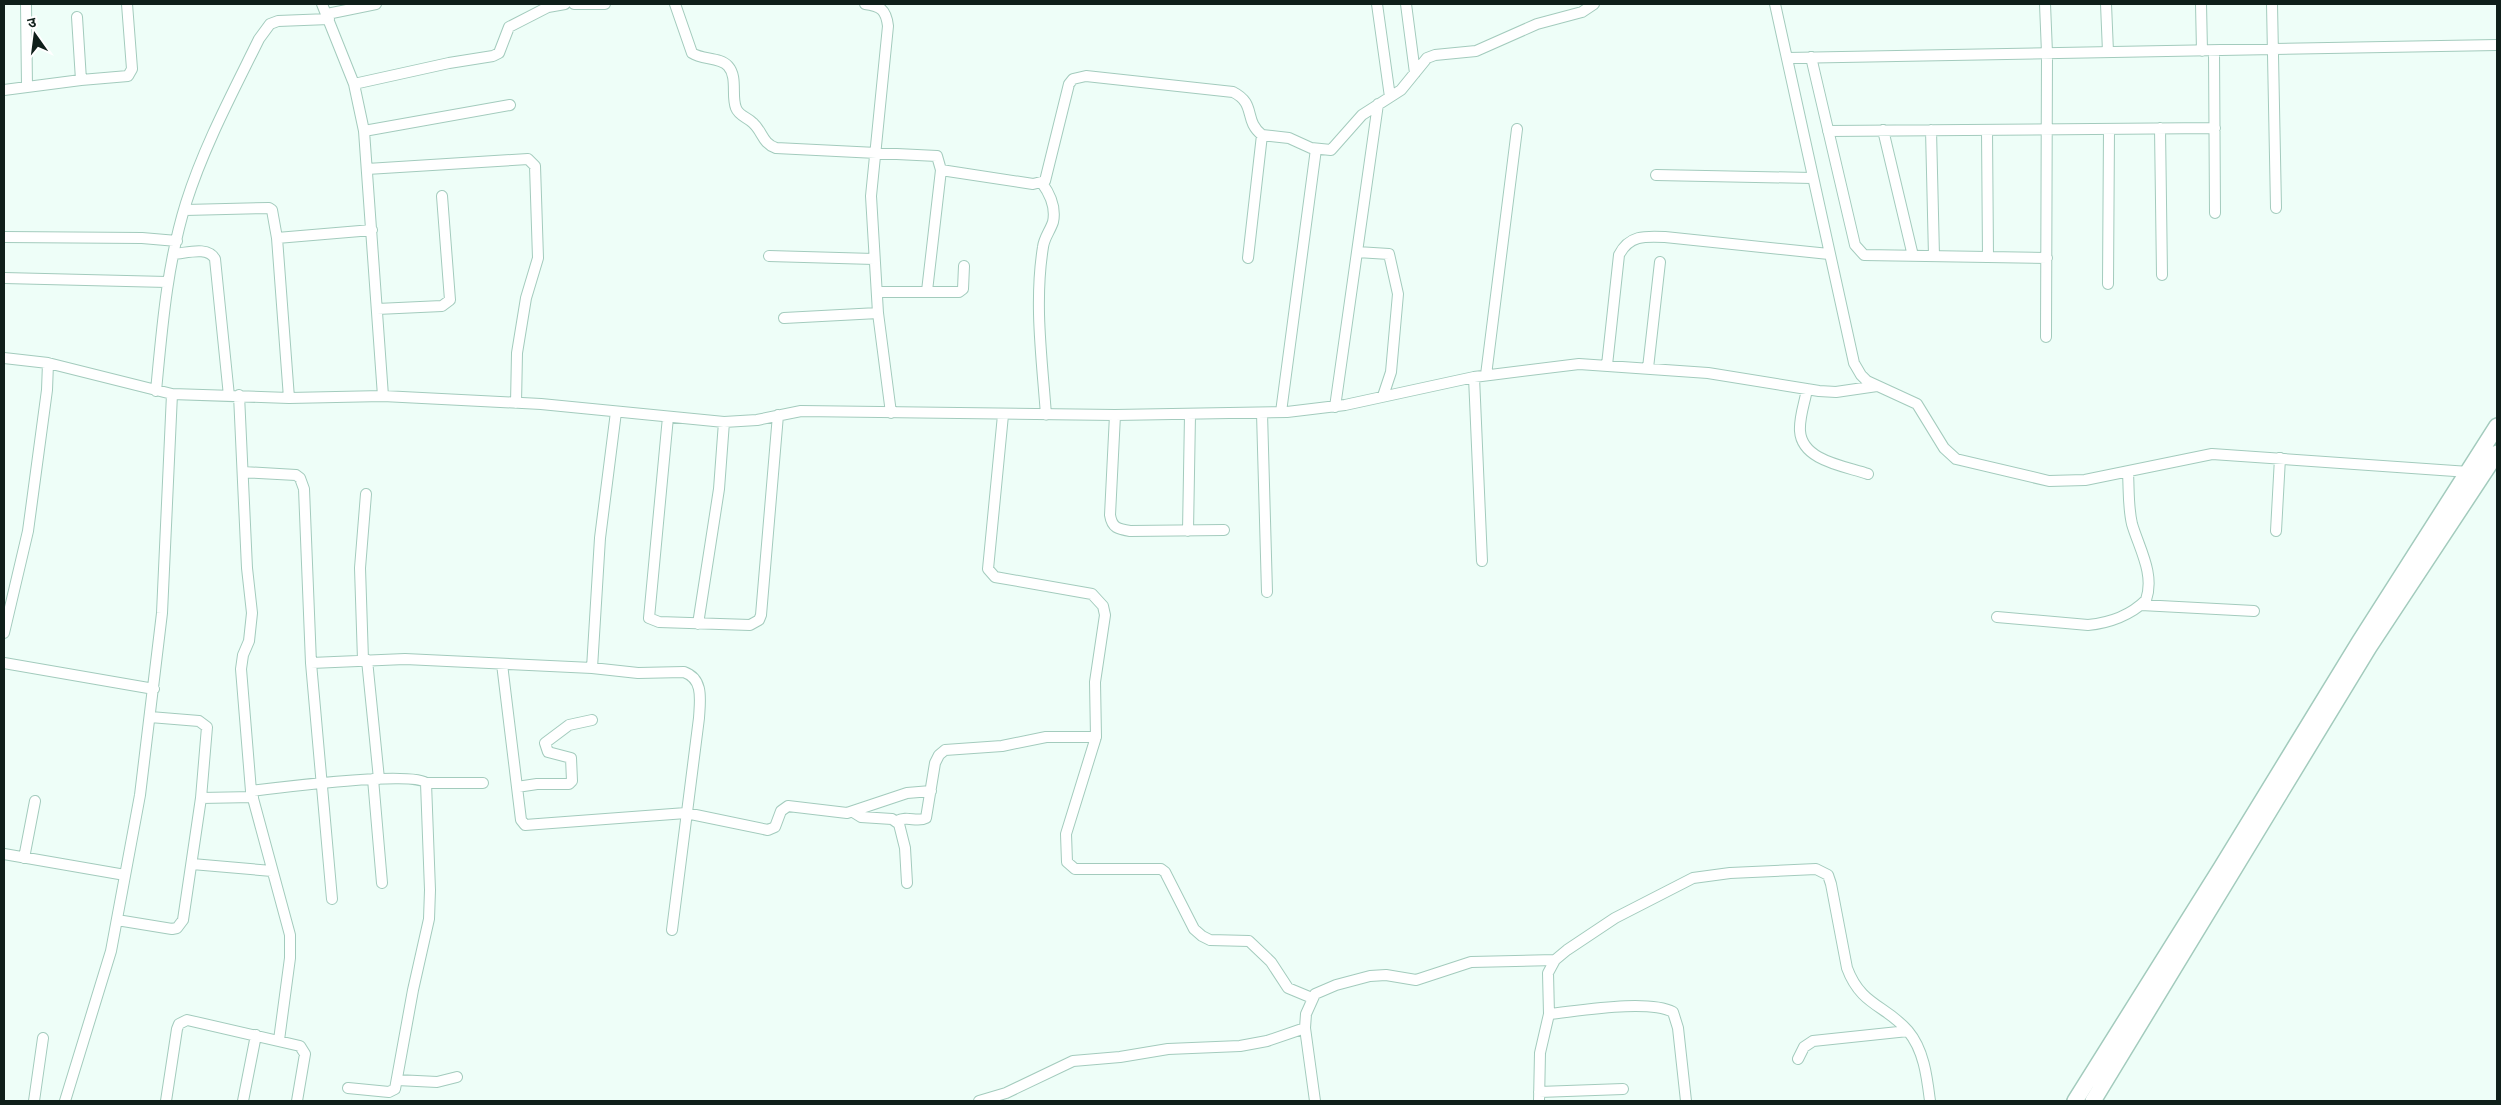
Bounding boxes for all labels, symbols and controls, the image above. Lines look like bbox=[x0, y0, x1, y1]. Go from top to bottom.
north arrow bbox=[10, 10, 60, 60]
text: उ bbox=[26, 12, 39, 32]

